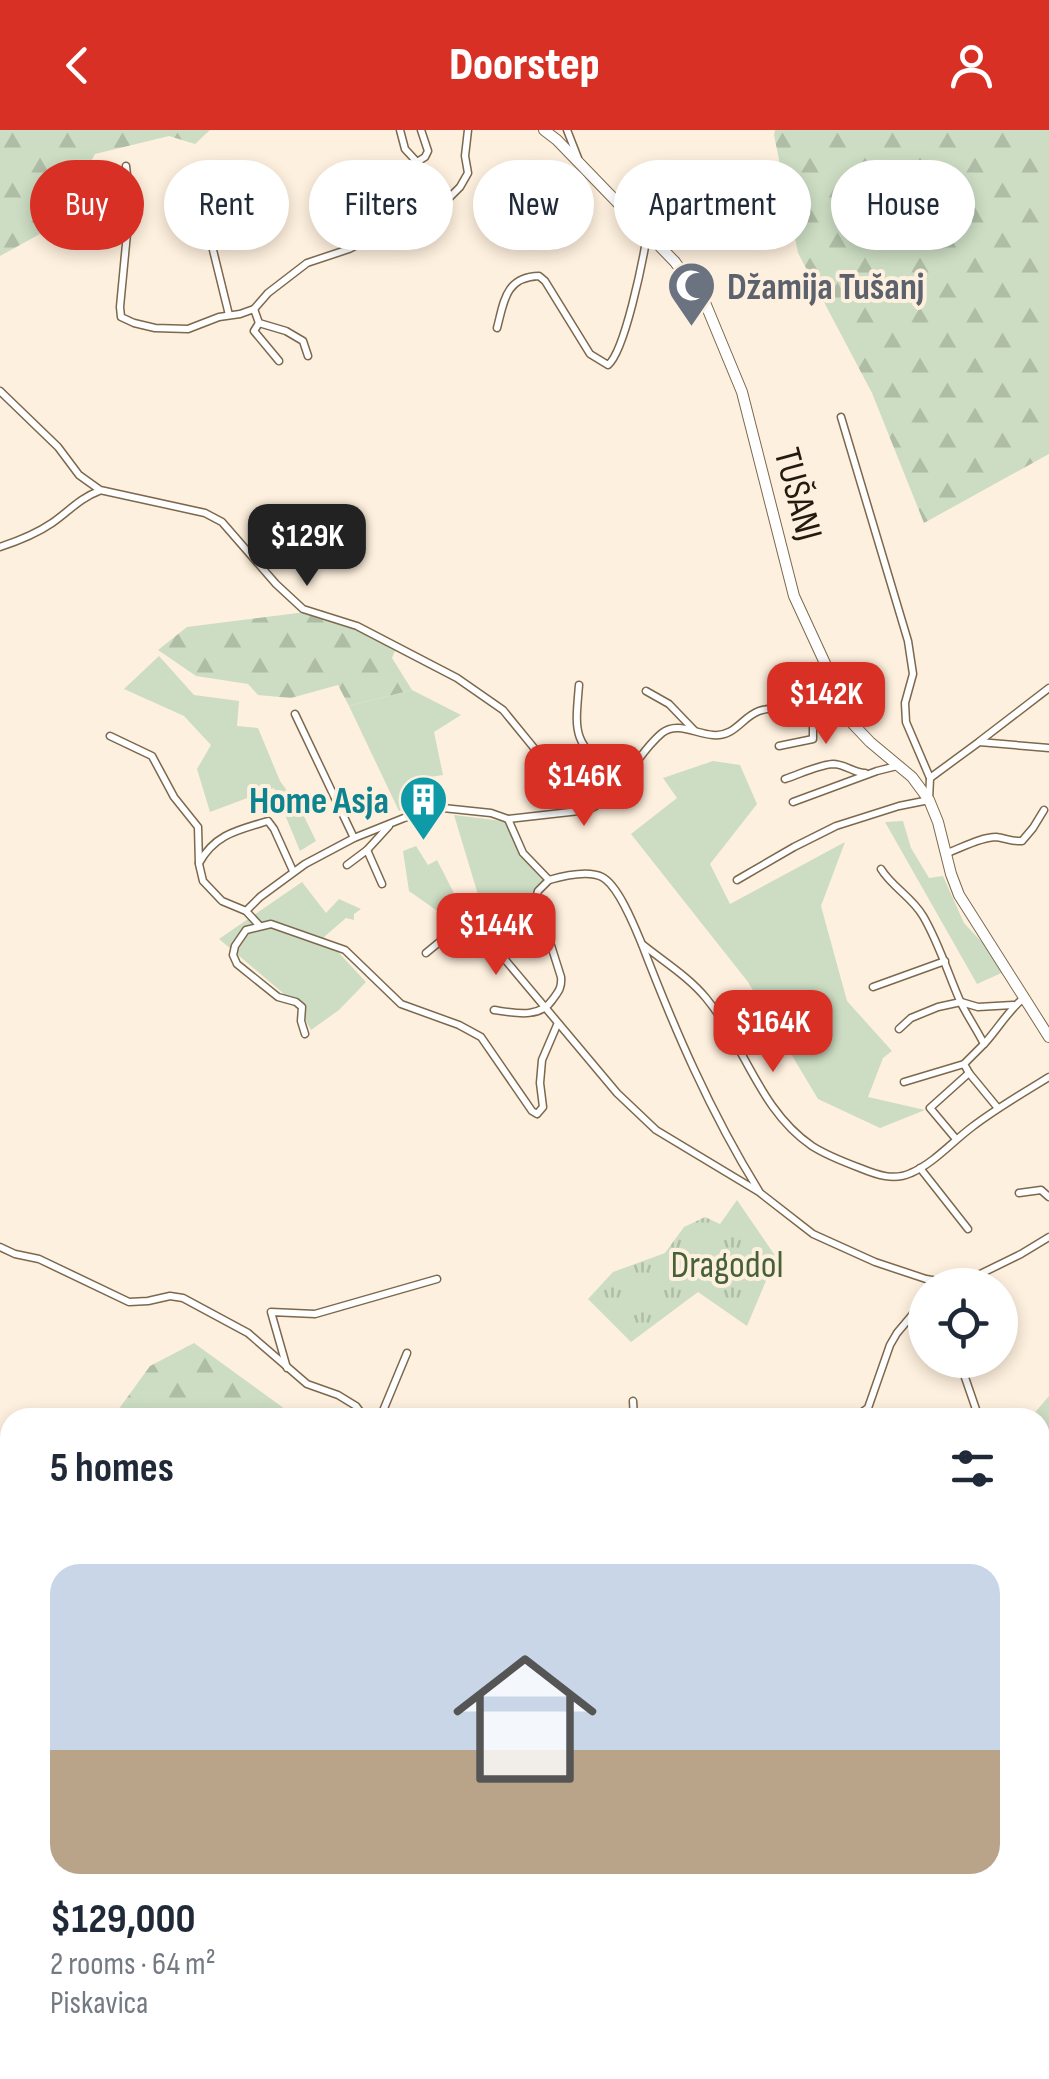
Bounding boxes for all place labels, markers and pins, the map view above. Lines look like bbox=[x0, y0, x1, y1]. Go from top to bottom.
mosque icon: Džamija Tušanj bbox=[666, 260, 718, 328]
place label: Džamija Tušanj bbox=[727, 265, 924, 310]
pin: $129K bbox=[237, 504, 377, 589]
pin: $142K bbox=[756, 662, 896, 747]
pin: $146K bbox=[514, 744, 654, 829]
building icon: Home Asja bbox=[398, 774, 450, 842]
place label: Home Asja bbox=[249, 779, 389, 824]
pin: $144K bbox=[426, 893, 566, 978]
pin: $164K bbox=[703, 990, 843, 1075]

